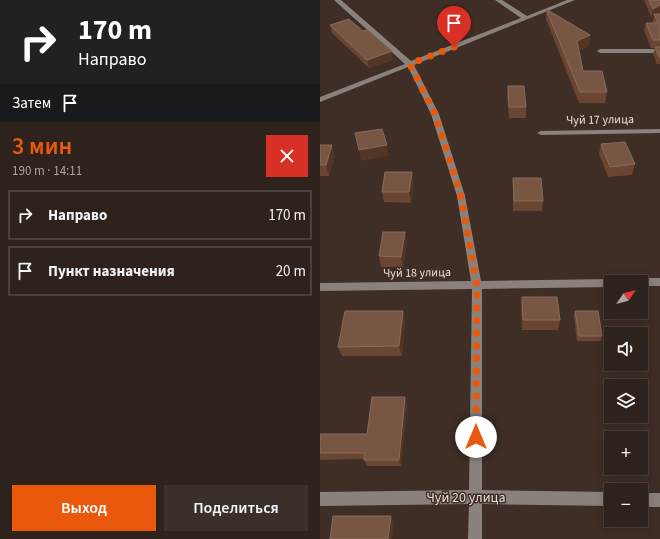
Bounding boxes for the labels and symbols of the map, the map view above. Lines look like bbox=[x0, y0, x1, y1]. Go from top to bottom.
pin bbox=[437, 6, 471, 47]
street label: Чуй 17 улица bbox=[566, 111, 634, 129]
street label: Чуй 18 улица bbox=[383, 264, 451, 282]
north arrow bbox=[604, 275, 648, 319]
position arrow bbox=[455, 416, 497, 458]
street label: Чуй 20 улица bbox=[426, 488, 506, 508]

